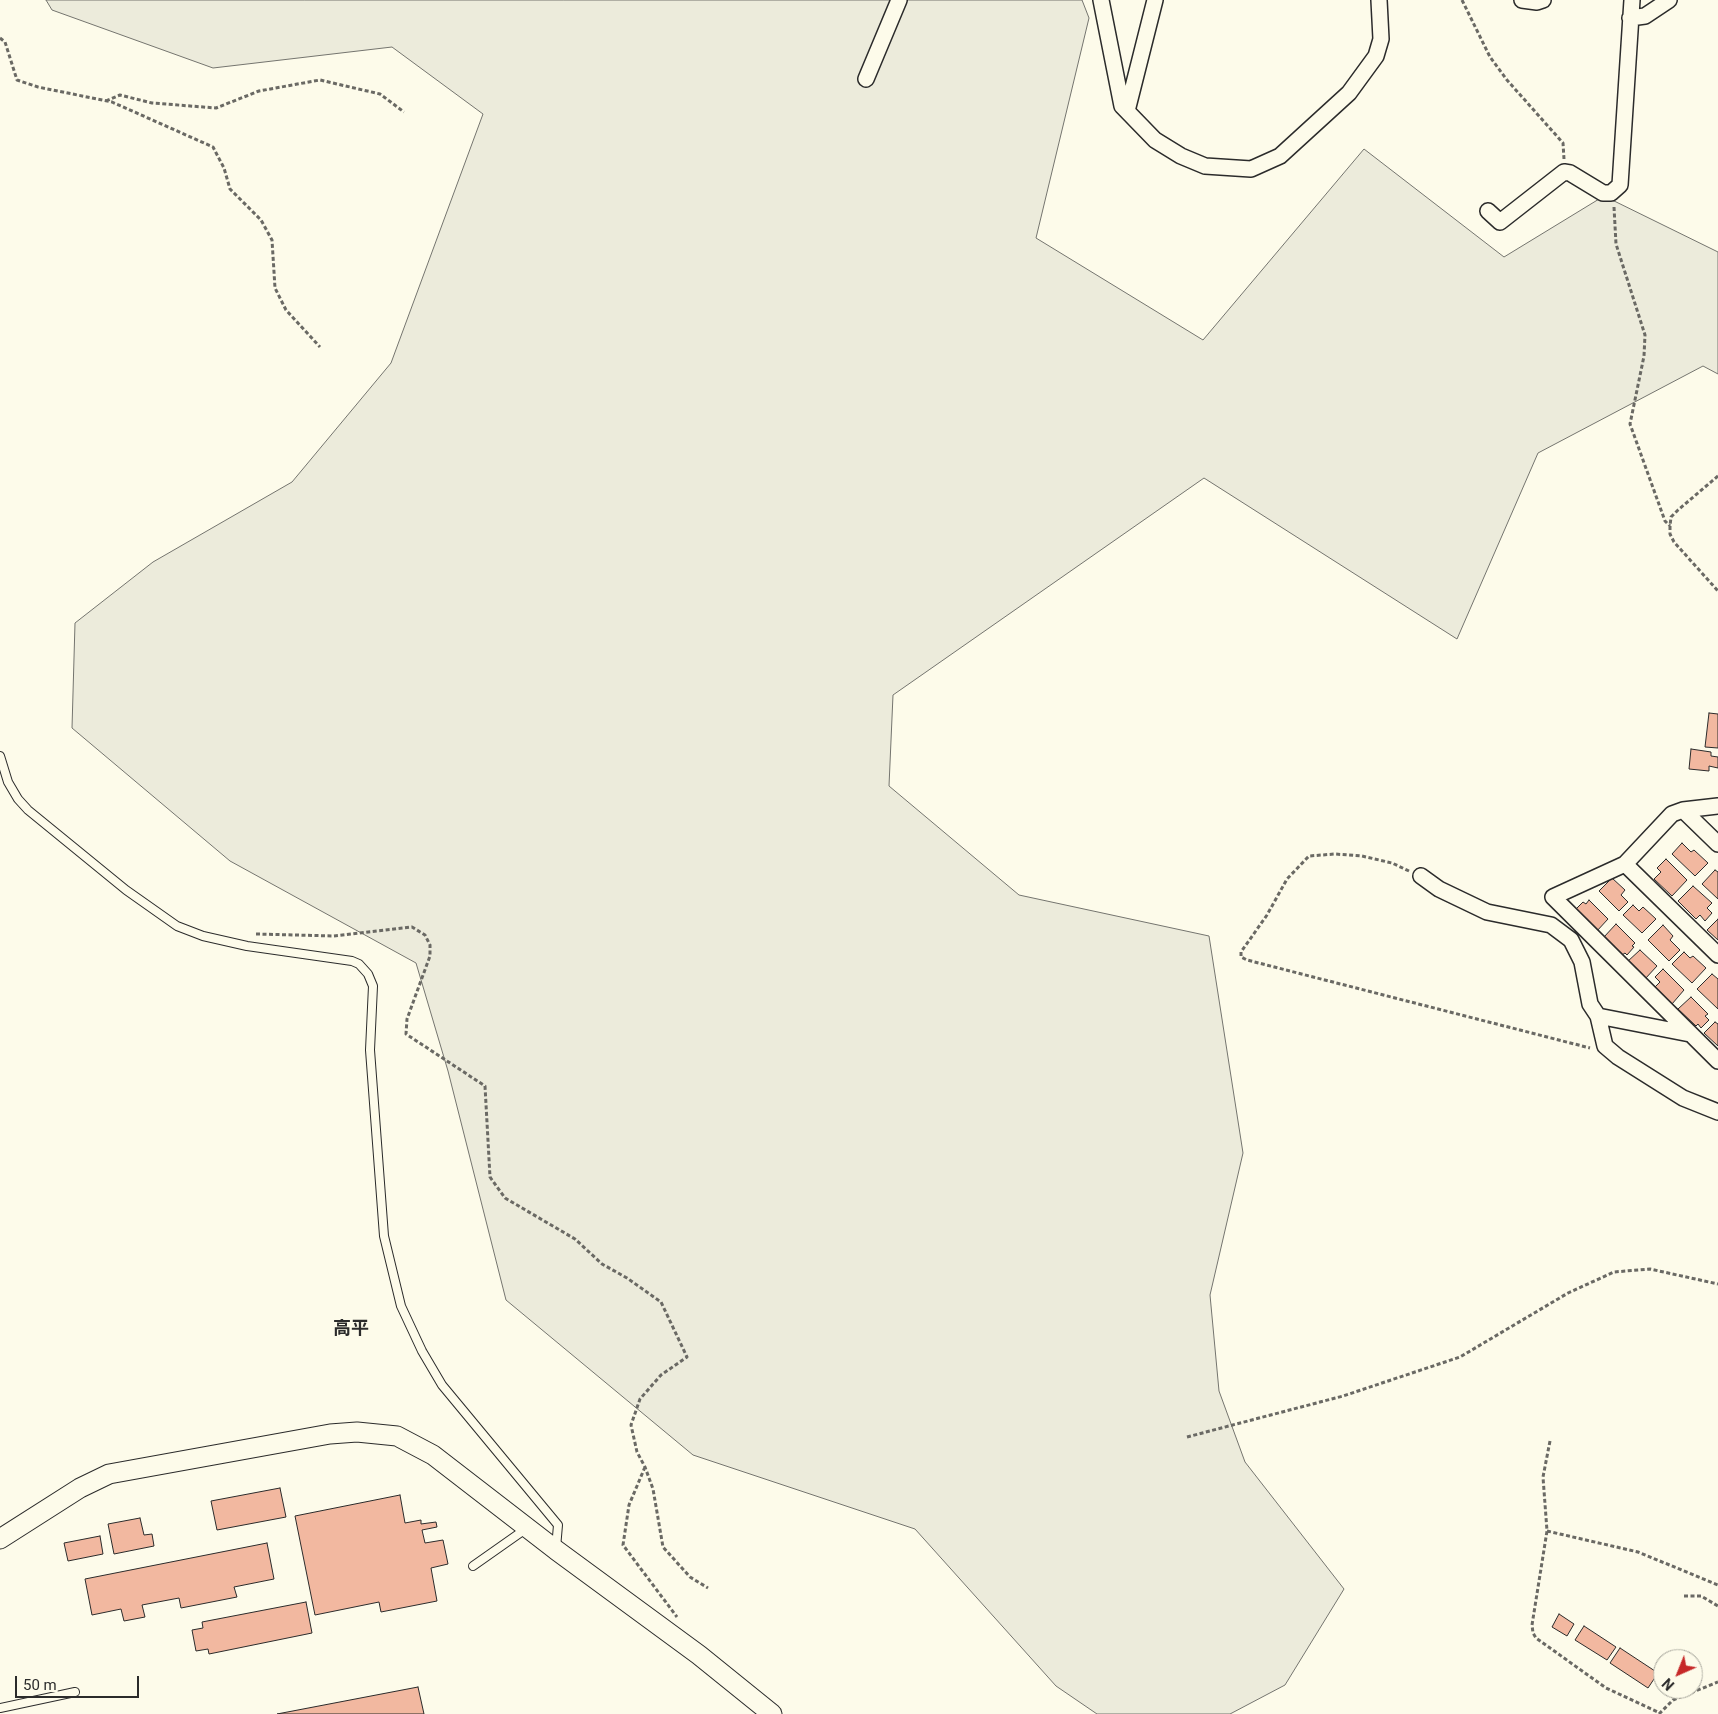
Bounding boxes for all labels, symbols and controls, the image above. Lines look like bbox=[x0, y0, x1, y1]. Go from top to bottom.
district label: 高平 bbox=[333, 1318, 369, 1340]
north arrow bbox=[1653, 1649, 1703, 1699]
scale bar bbox=[18, 1666, 141, 1698]
text: N bbox=[1659, 1675, 1677, 1693]
text: 50 m bbox=[23, 1676, 57, 1694]

